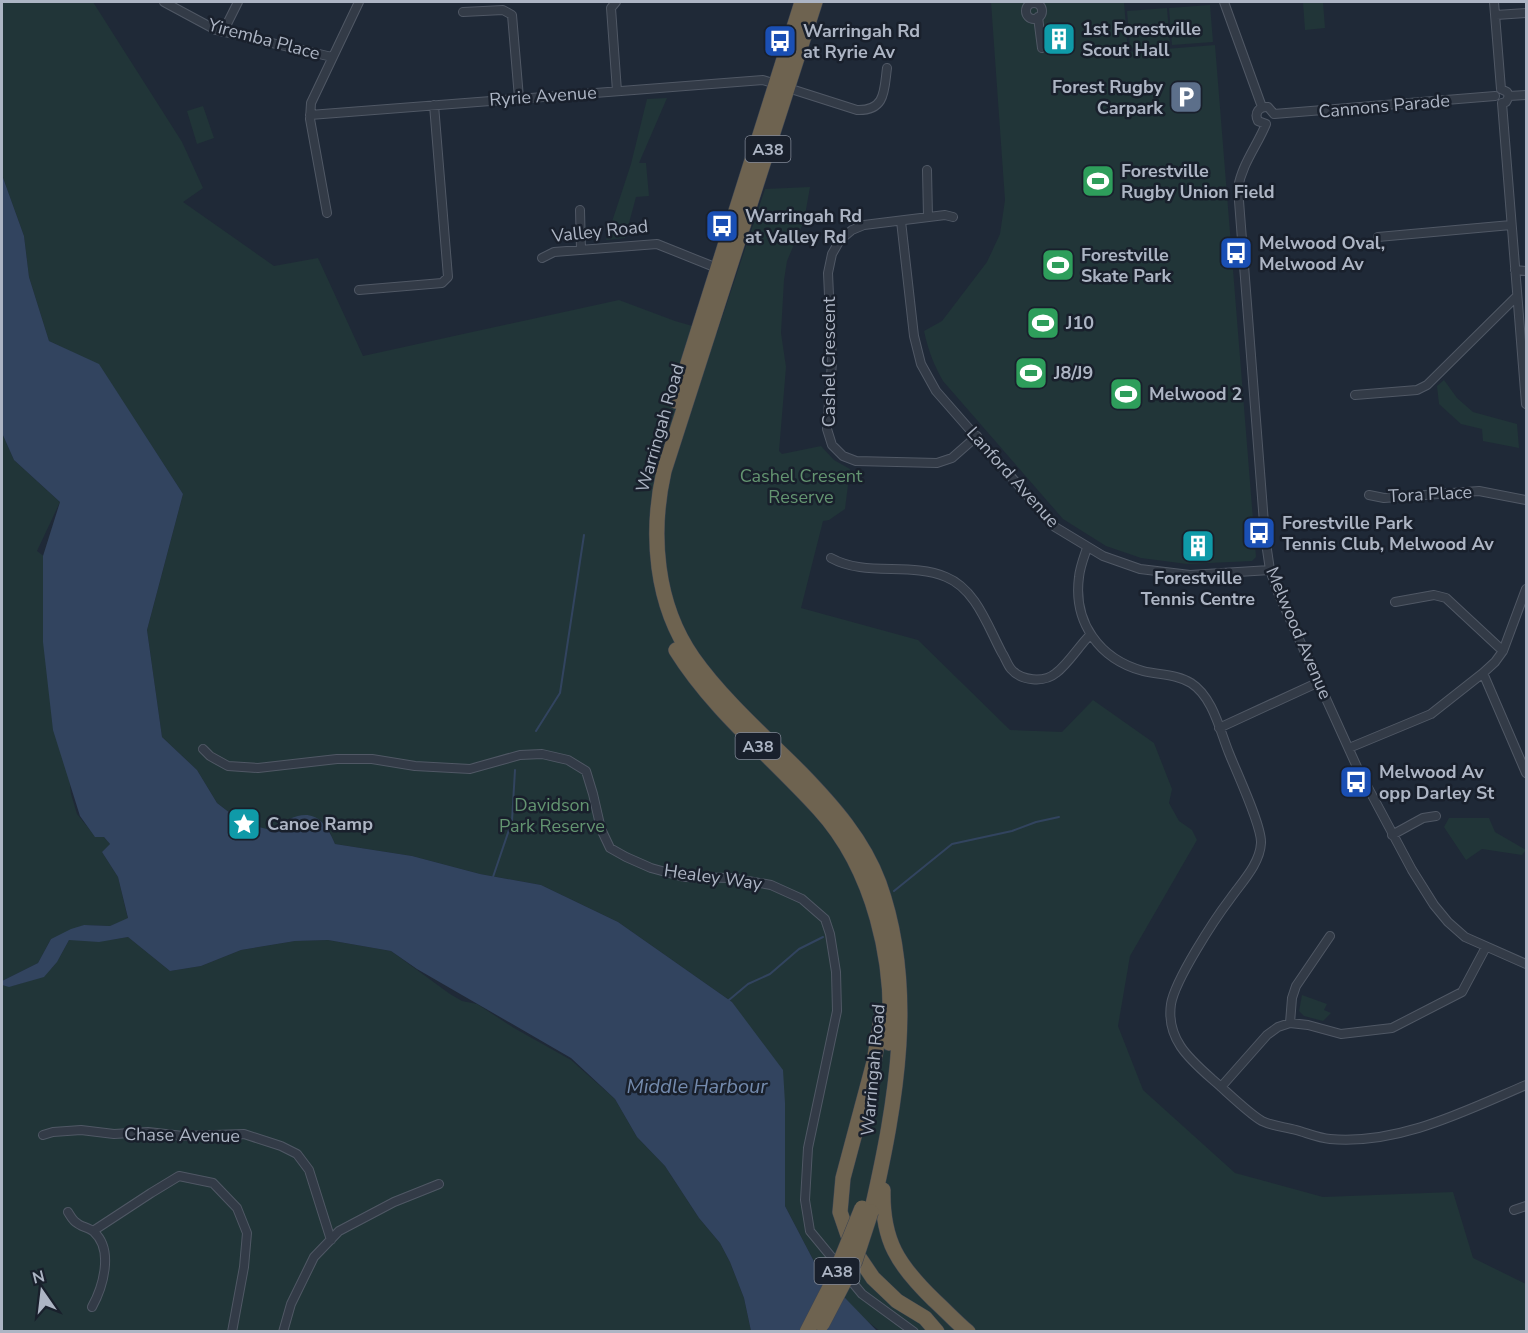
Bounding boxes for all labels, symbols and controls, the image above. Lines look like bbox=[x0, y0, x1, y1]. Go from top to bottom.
street label: Yiremba Place bbox=[204, 12, 323, 65]
place label: 1st Forestville Scout Hall bbox=[1082, 17, 1201, 62]
place label: Warringah Rd at Ryrie Av bbox=[803, 19, 920, 64]
building icon: 1st Forestville Scout Hall bbox=[1041, 21, 1077, 57]
bus stop icon: Warringah Rd at Ryrie Av bbox=[762, 23, 798, 59]
place label: Forest Rugby Carpark bbox=[1052, 75, 1164, 120]
parking icon: Forest Rugby Carpark bbox=[1168, 79, 1204, 115]
street label: Ryrie Avenue bbox=[489, 80, 597, 112]
street label: Cannons Parade bbox=[1317, 88, 1451, 124]
road number: A38 bbox=[746, 136, 790, 162]
place label: Forestville Rugby Union Field bbox=[1121, 159, 1275, 204]
sports icon: Forestville Rugby Union Field bbox=[1080, 163, 1116, 199]
place label: Warringah Rd at Valley Rd bbox=[745, 204, 862, 249]
bus stop icon: Warringah Rd at Valley Rd bbox=[704, 208, 740, 244]
street label: Valley Road bbox=[550, 214, 649, 248]
place label: Melwood Oval, Melwood Av bbox=[1259, 231, 1385, 276]
bus stop icon: Melwood Oval, Melwood Av bbox=[1218, 235, 1254, 271]
place label: Forestville Skate Park bbox=[1081, 243, 1171, 288]
sports icon: Forestville Skate Park bbox=[1040, 247, 1076, 283]
street label: Cashel Crescent bbox=[817, 296, 841, 427]
sports icon: J10 bbox=[1025, 305, 1061, 341]
place label: J10 bbox=[1065, 311, 1094, 335]
sports icon: J8/J9 bbox=[1013, 355, 1049, 391]
street label: Warringah Road bbox=[630, 361, 690, 495]
place label: J8/J9 bbox=[1053, 361, 1093, 385]
sports icon: Melwood 2 bbox=[1108, 376, 1144, 412]
place label: Melwood 2 bbox=[1149, 382, 1242, 406]
street label: Lanford Avenue bbox=[961, 421, 1065, 533]
park label: Cashel Cresent Reserve bbox=[740, 464, 863, 509]
street label: Tora Place bbox=[1387, 480, 1473, 508]
place label: Forestville Park Tennis Club, Melwood Av bbox=[1282, 511, 1494, 556]
bus stop icon: Forestville Park Tennis Club, Melwood Av bbox=[1241, 515, 1277, 551]
building icon: Forestville Tennis Centre bbox=[1180, 528, 1216, 564]
street label: Melwood Avenue bbox=[1260, 563, 1338, 703]
place label: Forestville Tennis Centre bbox=[1141, 566, 1255, 611]
road number: A38 bbox=[736, 733, 780, 759]
place label: Melwood Av opp Darley St bbox=[1379, 760, 1494, 805]
bus stop icon: Melwood Av opp Darley St bbox=[1338, 764, 1374, 800]
park label: Davidson Park Reserve bbox=[499, 793, 605, 838]
place icon: Canoe Ramp bbox=[226, 806, 262, 842]
place label: Canoe Ramp bbox=[267, 812, 373, 836]
street label: Healey Way bbox=[662, 858, 764, 896]
street label: Warringah Road bbox=[855, 1003, 891, 1137]
water label: Middle Harbour bbox=[627, 1073, 768, 1100]
street label: Chase Avenue bbox=[124, 1122, 240, 1148]
road number: A38 bbox=[814, 1258, 860, 1284]
north arrow bbox=[12, 1261, 72, 1321]
text: N bbox=[30, 1265, 47, 1290]

